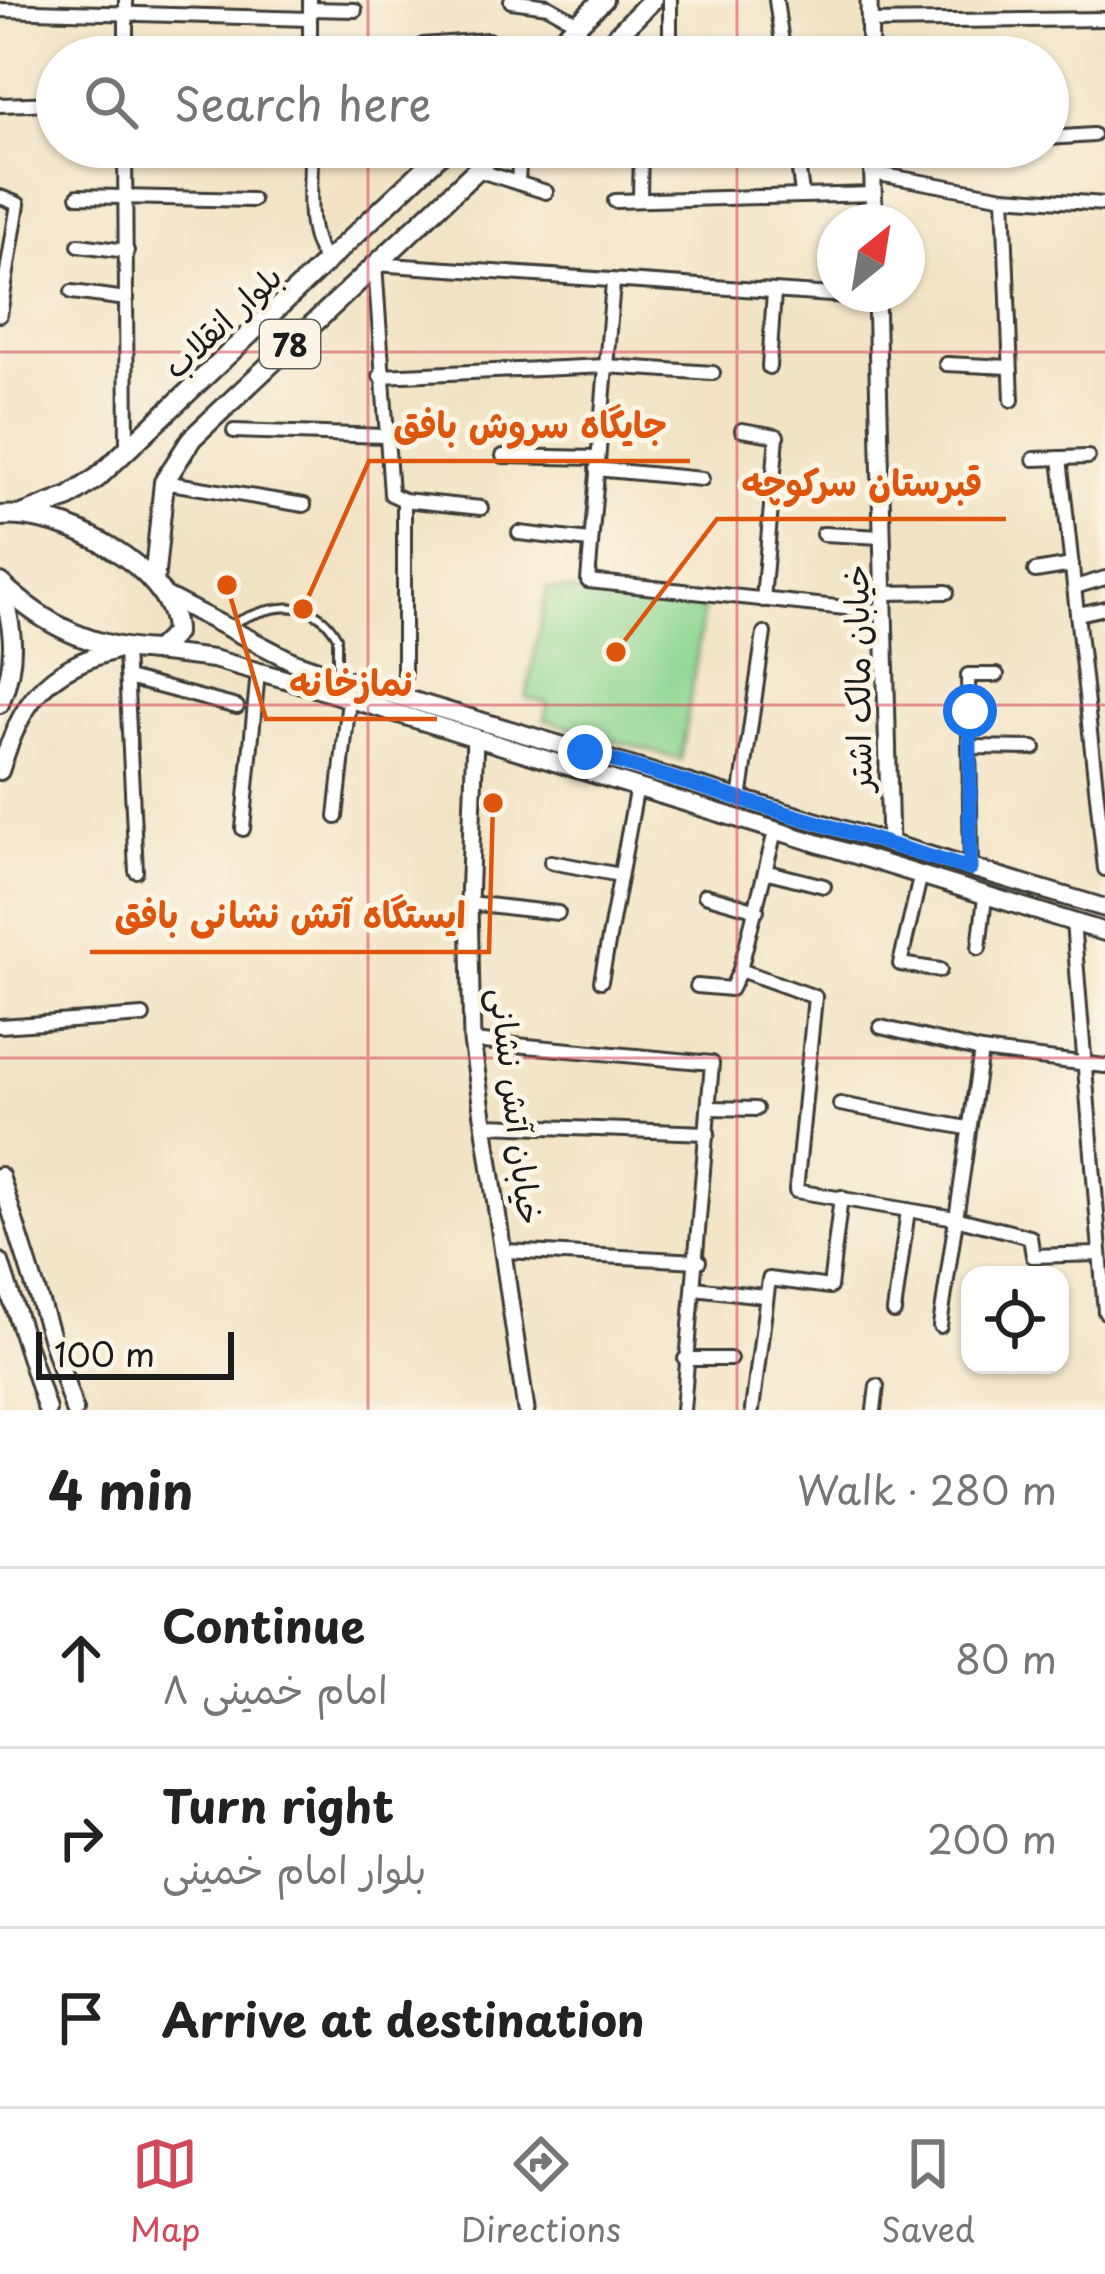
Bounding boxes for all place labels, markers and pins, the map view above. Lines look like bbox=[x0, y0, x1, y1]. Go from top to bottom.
callout: جایگاه سروش بافق bbox=[369, 389, 690, 461]
callout: قبرستان سرکوچه bbox=[717, 447, 1006, 519]
callout: نمازخانه bbox=[266, 647, 437, 719]
callout: ایستگاه آتش نشانی بافق bbox=[90, 880, 489, 952]

